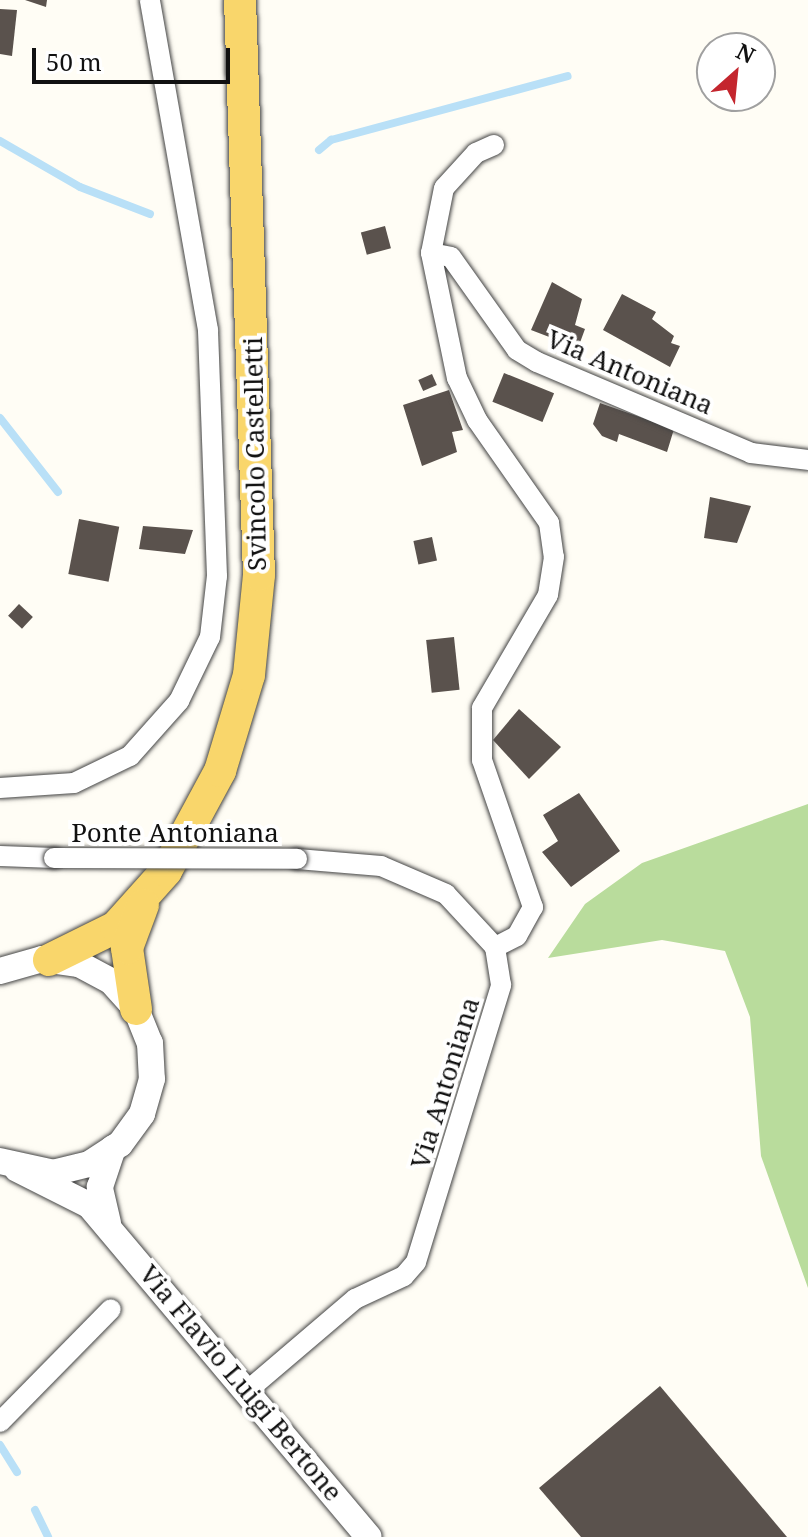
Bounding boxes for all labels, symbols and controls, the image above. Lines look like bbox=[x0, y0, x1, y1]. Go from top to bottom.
scale bar bbox=[36, 32, 234, 82]
north arrow bbox=[696, 32, 776, 112]
text: N bbox=[731, 35, 761, 70]
text: 50 m bbox=[46, 45, 102, 78]
street label: Via Antoniana bbox=[542, 323, 718, 421]
street label: Svincolo Castelletti bbox=[237, 337, 273, 571]
street label: Ponte Antoniana bbox=[71, 817, 279, 849]
street label: Via Antoniana bbox=[404, 993, 486, 1173]
street label: Via Flavio Luigi Bertone bbox=[133, 1259, 349, 1507]

